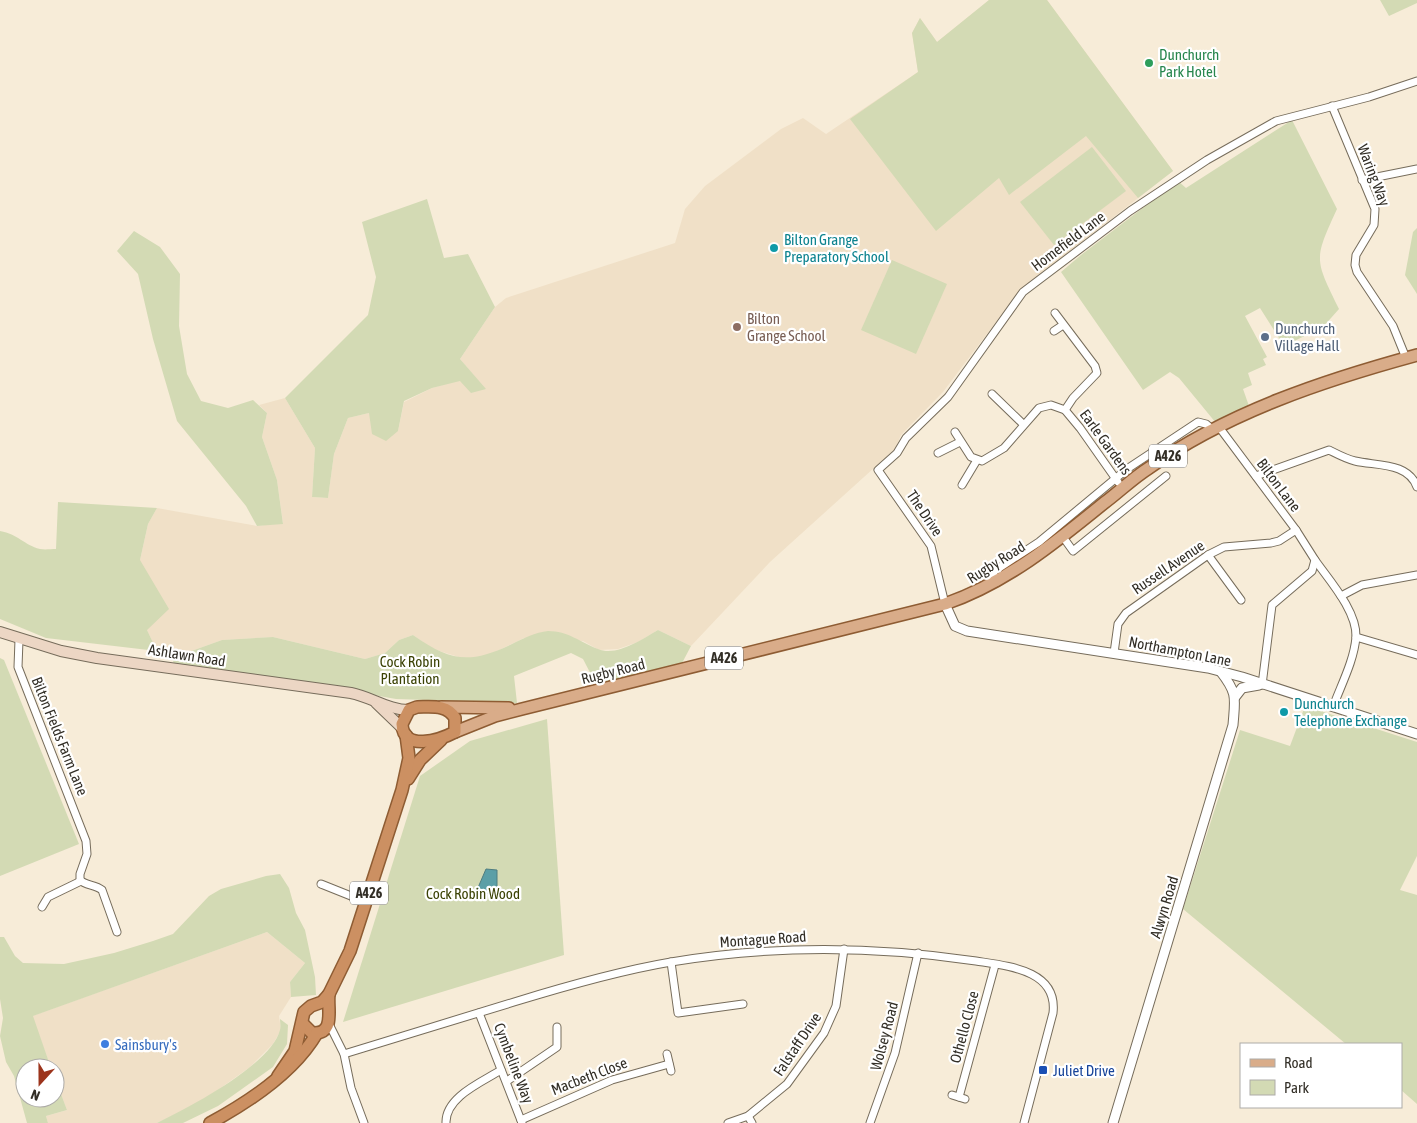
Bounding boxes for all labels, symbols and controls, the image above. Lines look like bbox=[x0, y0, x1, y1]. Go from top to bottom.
place label: Dunchurch Park Hotel bbox=[1159, 46, 1219, 80]
marker: Dunchurch Park Hotel bbox=[1143, 57, 1155, 69]
street label: Waring Way bbox=[1354, 142, 1394, 208]
street label: Homefield Lane bbox=[1028, 208, 1108, 274]
place label: Bilton Grange Preparatory School bbox=[784, 231, 889, 265]
marker: Bilton Grange Preparatory School bbox=[768, 242, 780, 254]
place label: Bilton Grange School bbox=[747, 310, 826, 344]
place label: Dunchurch Village Hall bbox=[1275, 320, 1339, 354]
marker: Bilton Grange School bbox=[731, 321, 743, 333]
marker: Dunchurch Village Hall bbox=[1259, 331, 1271, 343]
street label: Earle Gardens bbox=[1077, 406, 1135, 478]
road number: A426 bbox=[1149, 444, 1187, 468]
street label: Bilton Lane bbox=[1254, 455, 1305, 515]
street label: The Drive bbox=[904, 487, 947, 539]
street label: Russell Avenue bbox=[1129, 536, 1208, 597]
street label: Rugby Road bbox=[964, 538, 1028, 586]
street label: Northampton Lane bbox=[1127, 633, 1233, 669]
street label: Ashlawn Road bbox=[147, 641, 227, 669]
road number: A426 bbox=[705, 646, 743, 670]
park label: Cock Robin Plantation bbox=[380, 653, 440, 687]
street label: Rugby Road bbox=[579, 655, 647, 687]
street label: Bilton Fields Farm Lane bbox=[28, 674, 92, 798]
place label: Dunchurch Telephone Exchange bbox=[1294, 695, 1407, 729]
marker: Dunchurch Telephone Exchange bbox=[1278, 706, 1290, 718]
street label: Alwyn Road bbox=[1146, 874, 1182, 940]
road number: A426 bbox=[350, 881, 388, 904]
park label: Cock Robin Wood bbox=[426, 885, 520, 902]
street label: Montague Road bbox=[719, 927, 807, 951]
street label: Othello Close bbox=[946, 989, 982, 1065]
street label: Wolsey Road bbox=[867, 1000, 901, 1072]
street label: Falstaff Drive bbox=[770, 1009, 824, 1079]
street label: Cymbeline Way bbox=[491, 1020, 537, 1106]
place label: Sainsbury's bbox=[115, 1036, 177, 1053]
marker: Sainsbury's bbox=[99, 1038, 111, 1050]
legend bbox=[1240, 1043, 1402, 1108]
street label: Macbeth Close bbox=[549, 1054, 630, 1098]
text: Road bbox=[1284, 1054, 1313, 1071]
north arrow bbox=[15, 1058, 65, 1108]
place label: Juliet Drive bbox=[1053, 1062, 1115, 1079]
marker: Juliet Drive bbox=[1037, 1064, 1049, 1076]
text: Park bbox=[1284, 1079, 1309, 1096]
text: N bbox=[29, 1086, 42, 1104]

